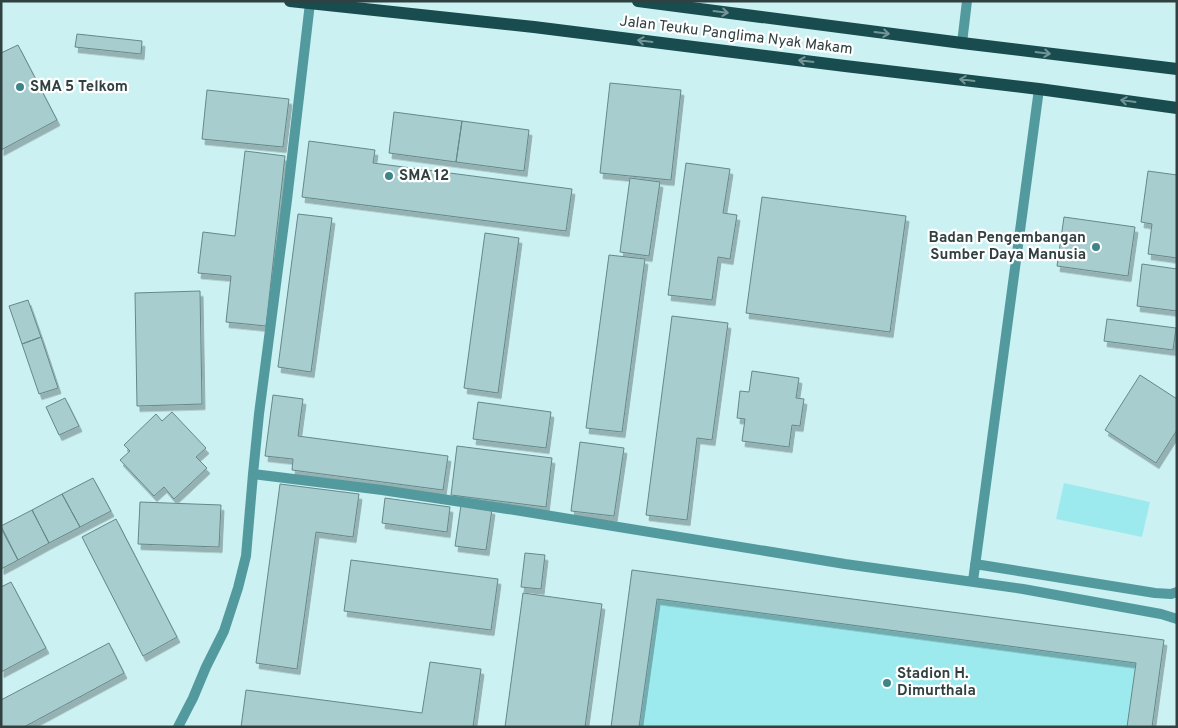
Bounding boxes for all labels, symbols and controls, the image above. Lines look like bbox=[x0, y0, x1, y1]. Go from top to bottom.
one-way arrow bbox=[712, 8, 728, 18]
street label: Jalan Teuku Panglima Nyak Makam bbox=[618, 12, 854, 60]
one-way arrow bbox=[873, 28, 889, 38]
one-way arrow bbox=[637, 36, 653, 46]
one-way arrow bbox=[1035, 48, 1051, 58]
one-way arrow bbox=[798, 56, 814, 66]
one-way arrow bbox=[960, 75, 976, 85]
place label: SMA 5 Telkom bbox=[30, 78, 128, 97]
marker: SMA 5 Telkom bbox=[14, 81, 26, 93]
one-way arrow bbox=[1121, 96, 1137, 106]
place label: SMA 12 bbox=[399, 167, 449, 186]
marker: SMA 12 bbox=[383, 170, 395, 182]
place label: Badan Pengembangan Sumber Daya Manusia bbox=[928, 229, 1086, 265]
marker: Badan Pengembangan Sumber Daya Manusia bbox=[1090, 241, 1102, 253]
place label: Stadion H. Dimurthala bbox=[897, 665, 976, 701]
marker: Stadion H. Dimurthala bbox=[881, 677, 893, 689]

